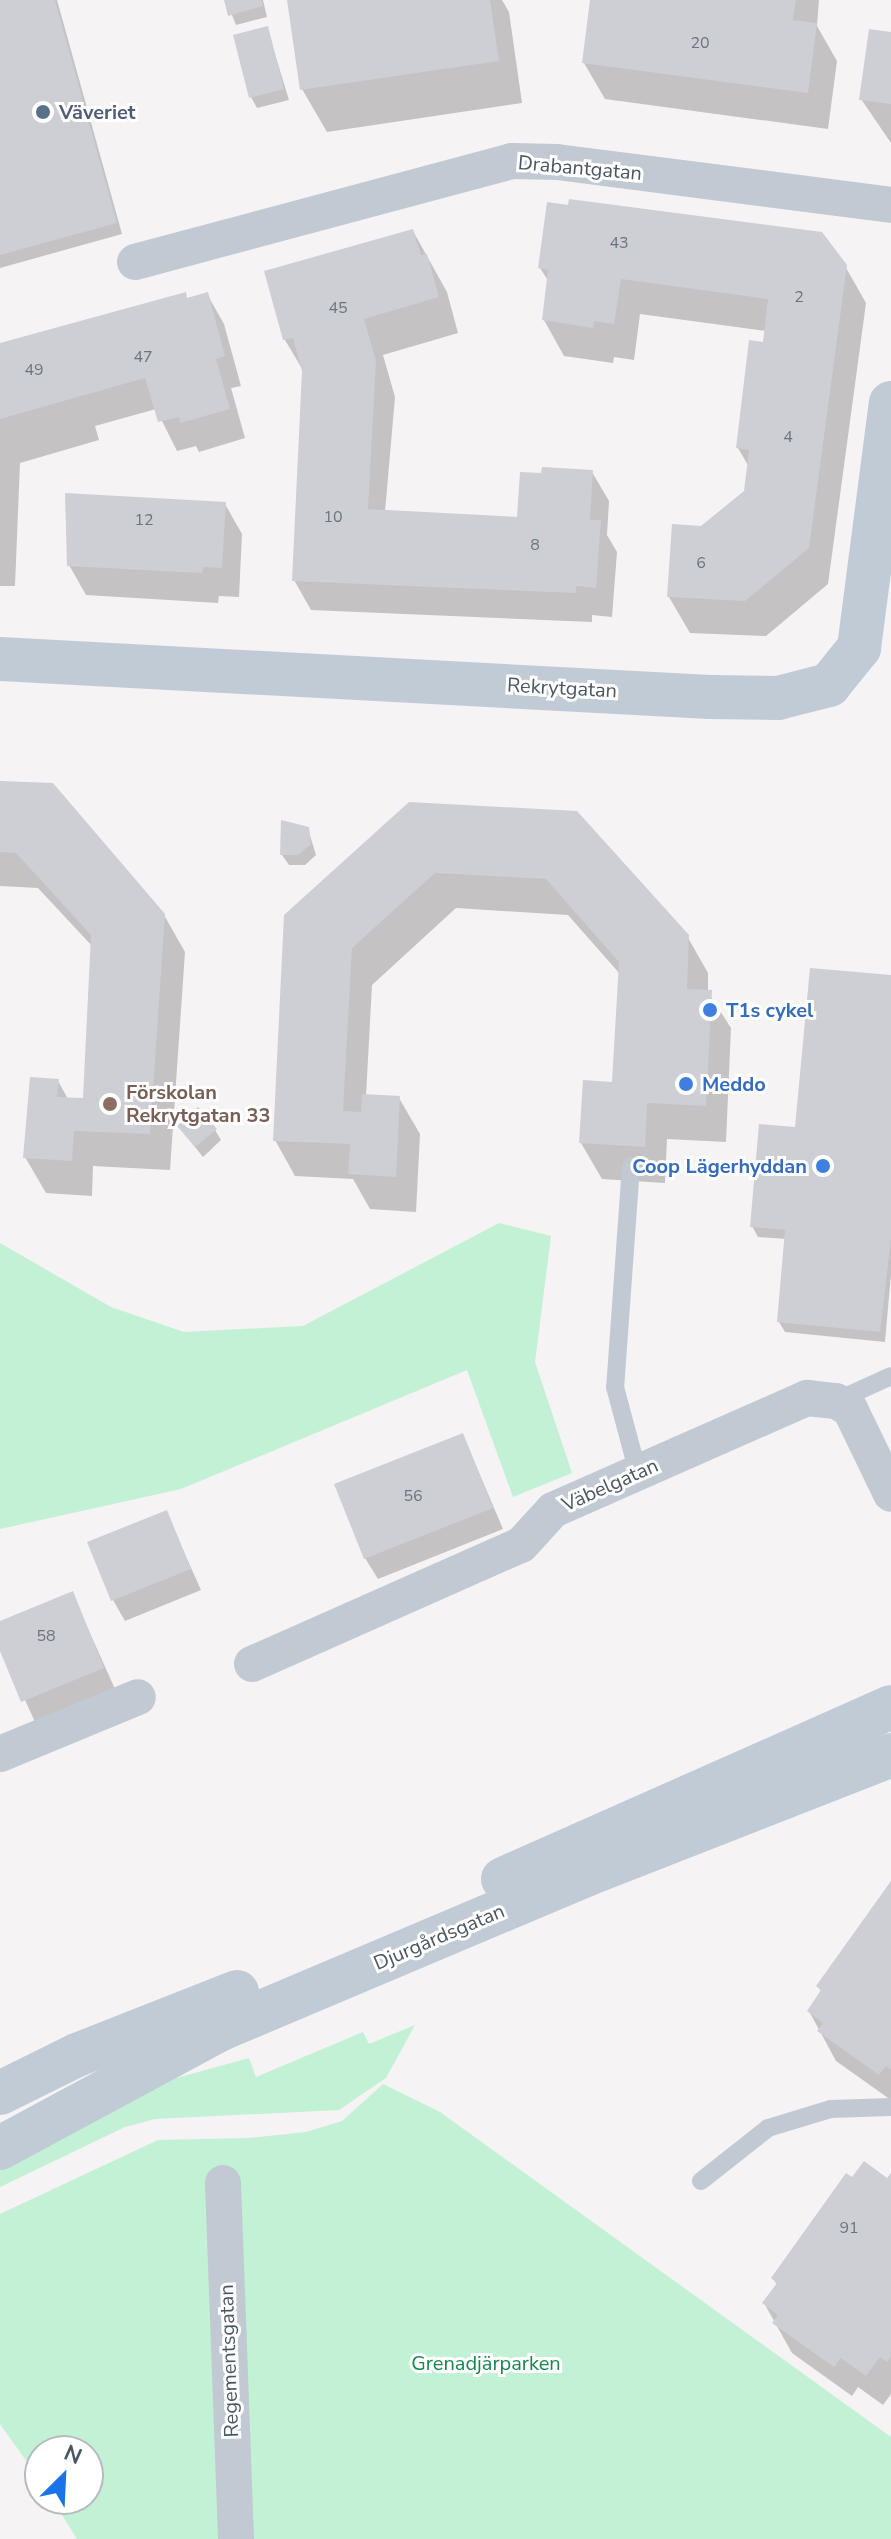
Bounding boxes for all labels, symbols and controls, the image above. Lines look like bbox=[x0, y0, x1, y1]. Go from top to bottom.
house number: 20 bbox=[690, 33, 710, 53]
place label: Väveriet bbox=[59, 100, 135, 124]
marker: Väveriet bbox=[34, 103, 52, 121]
street label: Drabantgatan bbox=[517, 151, 643, 185]
house number: 43 bbox=[609, 233, 629, 253]
house number: 2 bbox=[794, 287, 804, 307]
house number: 45 bbox=[328, 298, 348, 318]
house number: 47 bbox=[133, 347, 153, 367]
house number: 49 bbox=[24, 360, 44, 380]
house number: 4 bbox=[783, 427, 793, 447]
house number: 10 bbox=[323, 507, 343, 527]
house number: 12 bbox=[134, 510, 154, 530]
house number: 8 bbox=[530, 535, 540, 555]
house number: 6 bbox=[696, 553, 706, 573]
street label: Rekrytgatan bbox=[506, 673, 618, 703]
place label: T1s cykel bbox=[726, 998, 813, 1022]
marker: T1s cykel bbox=[701, 1001, 719, 1019]
place label: Meddo bbox=[702, 1072, 766, 1096]
marker: Meddo bbox=[677, 1075, 695, 1093]
place label: Förskolan Rekrytgatan 33 bbox=[126, 1080, 271, 1127]
marker: Förskolan Rekrytgatan 33 bbox=[101, 1095, 119, 1113]
place label: Coop Lägerhyddan bbox=[632, 1154, 807, 1178]
marker: Coop Lägerhyddan bbox=[814, 1157, 832, 1175]
street label: Väbelgatan bbox=[558, 1453, 662, 1517]
house number: 56 bbox=[403, 1486, 423, 1506]
house number: 58 bbox=[36, 1626, 56, 1646]
street label: Djurgårdsgatan bbox=[370, 1899, 508, 1975]
house number: 91 bbox=[839, 2218, 859, 2238]
street label: Regementsgatan bbox=[214, 2284, 244, 2438]
park label: Grenadjärparken bbox=[411, 2351, 561, 2375]
north arrow bbox=[24, 2435, 104, 2515]
text: N bbox=[59, 2438, 87, 2472]

